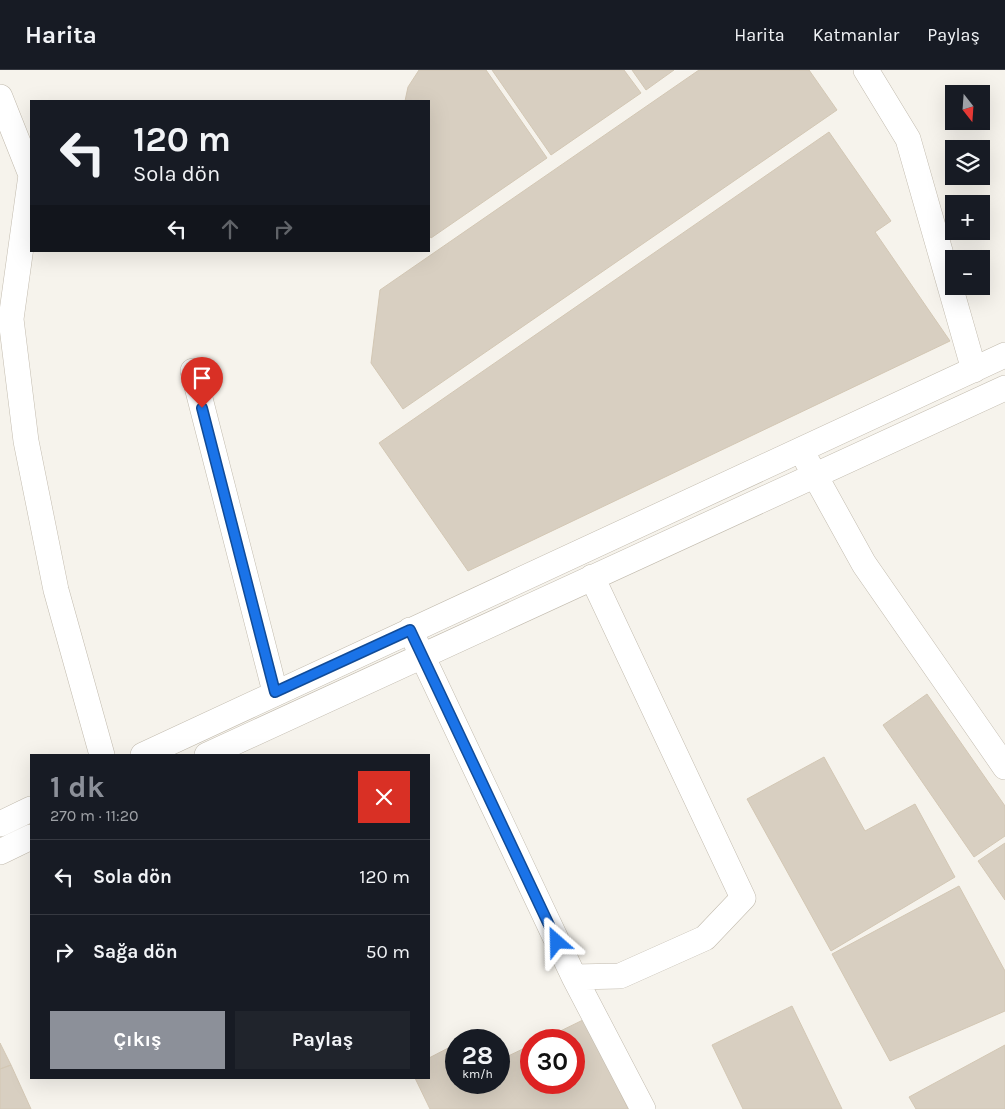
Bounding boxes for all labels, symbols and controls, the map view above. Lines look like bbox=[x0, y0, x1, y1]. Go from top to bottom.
text: Harita bbox=[25, 21, 97, 49]
text: Harita bbox=[734, 24, 785, 46]
text: Katmanlar bbox=[813, 24, 899, 46]
text: Paylaş bbox=[927, 24, 980, 46]
north arrow bbox=[945, 85, 990, 130]
map controls bbox=[945, 85, 990, 295]
text: 120 m bbox=[133, 119, 231, 160]
icon: left bbox=[50, 120, 115, 185]
button: layers bbox=[945, 140, 990, 185]
text: Sola dön bbox=[133, 161, 220, 187]
button: + bbox=[945, 195, 990, 240]
icon: left bbox=[163, 215, 191, 243]
icon: ahead bbox=[216, 215, 244, 243]
icon: right bbox=[269, 215, 297, 243]
button: − bbox=[945, 250, 990, 295]
pin bbox=[181, 357, 223, 408]
icon: arrive bbox=[188, 364, 216, 392]
text: 1 dk bbox=[50, 769, 104, 805]
button: close bbox=[358, 771, 410, 823]
text: 270 m · 11:20 bbox=[50, 806, 139, 825]
icon: left bbox=[50, 863, 78, 891]
text: Sola dön bbox=[93, 866, 172, 888]
text: 120 m bbox=[359, 866, 410, 888]
position arrow bbox=[530, 915, 582, 967]
icon: right bbox=[50, 938, 78, 966]
text: Sağa dön bbox=[93, 941, 177, 963]
text: 50 m bbox=[366, 941, 410, 963]
button: Çıkış bbox=[50, 1011, 225, 1069]
button: Paylaş bbox=[235, 1011, 410, 1069]
speed limit sign: 30 bbox=[520, 1029, 585, 1094]
text: 28 bbox=[462, 1041, 493, 1070]
text: km/h bbox=[462, 1067, 493, 1081]

